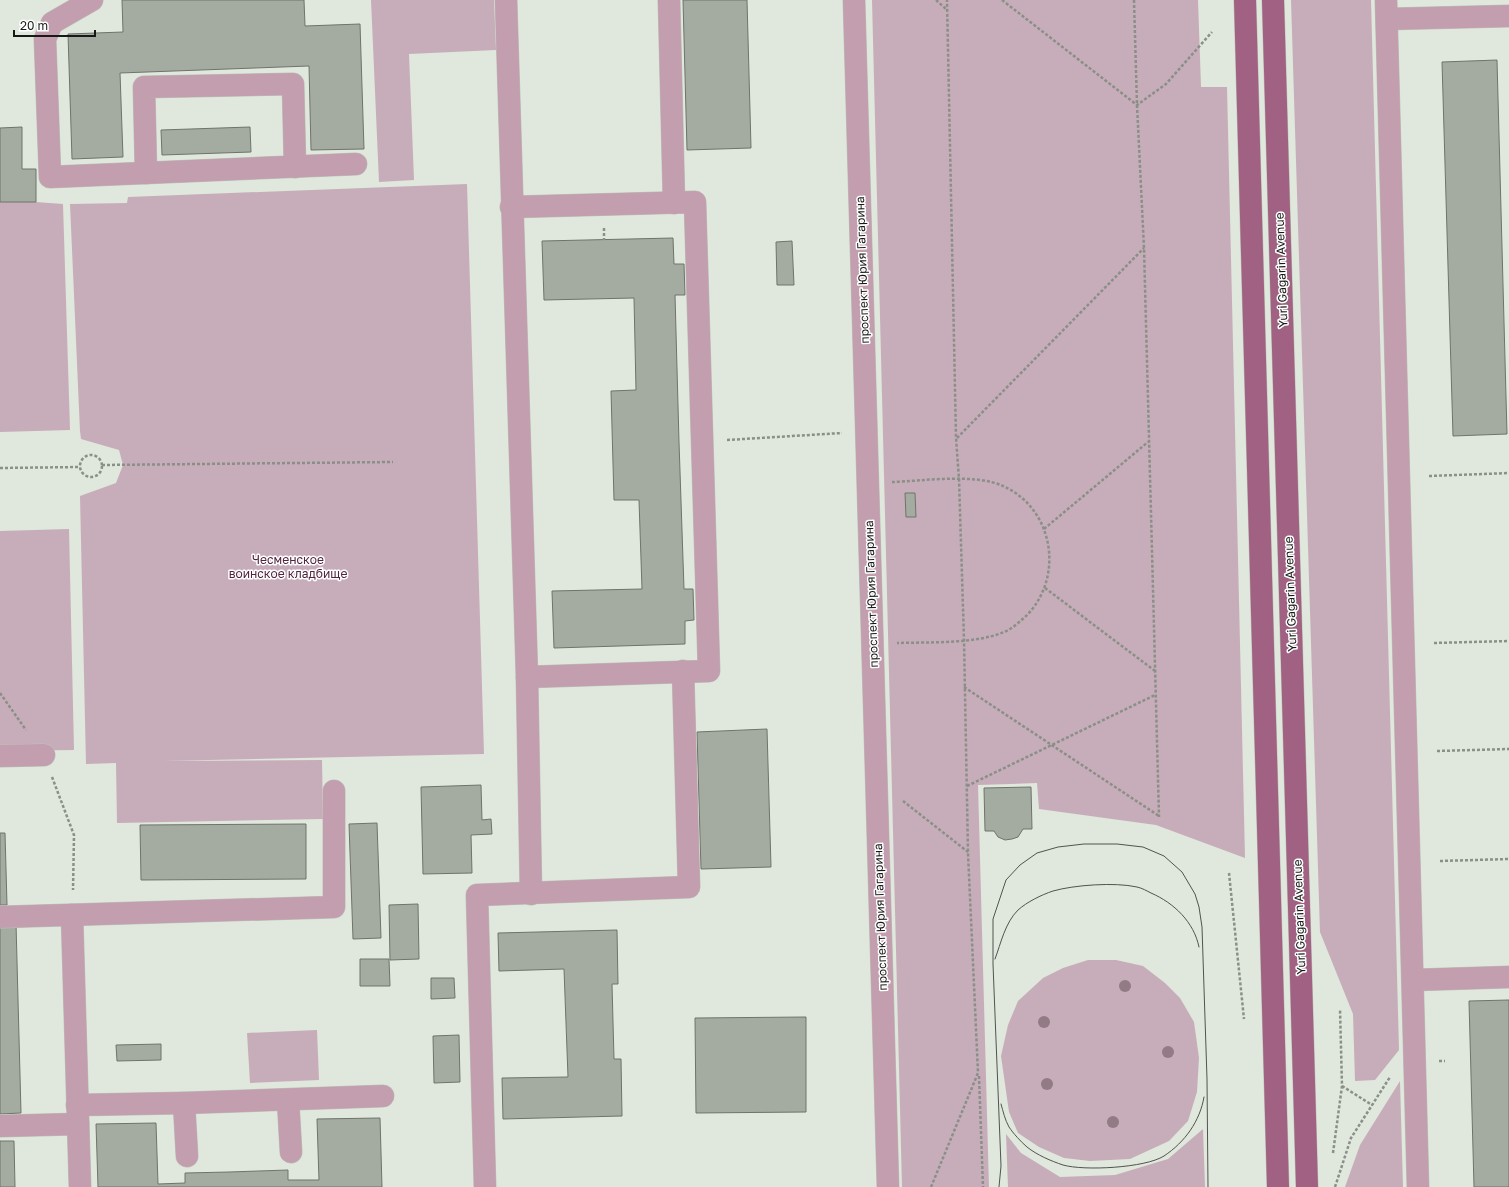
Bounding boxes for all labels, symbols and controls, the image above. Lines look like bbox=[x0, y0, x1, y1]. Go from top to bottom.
scale bar bbox=[14, 12, 95, 38]
text: 20 m bbox=[20, 18, 48, 33]
street label: проспект Юрия Гагарина bbox=[852, 196, 872, 344]
street label: Yuri Gagarin Avenue bbox=[1271, 212, 1291, 328]
street label: проспект Юрия Гагарина bbox=[861, 520, 881, 668]
street label: Yuri Gagarin Avenue bbox=[1280, 536, 1300, 652]
park label: Чесменское воинское кладбище bbox=[229, 552, 347, 581]
street label: проспект Юрия Гагарина bbox=[870, 843, 890, 991]
street label: Yuri Gagarin Avenue bbox=[1289, 859, 1309, 975]

